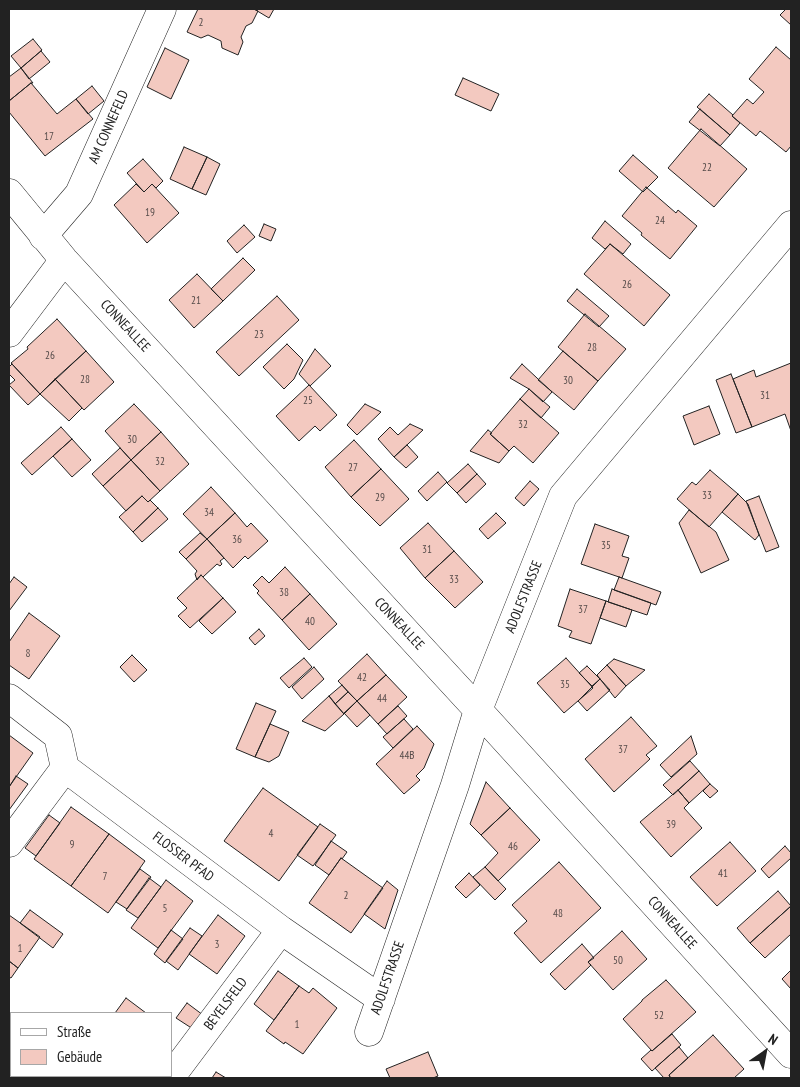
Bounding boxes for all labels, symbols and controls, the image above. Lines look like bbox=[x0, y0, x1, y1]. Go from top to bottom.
house number: 2 bbox=[199, 16, 203, 30]
street label: AM CONNEFELD bbox=[85, 88, 133, 166]
house number: 17 bbox=[44, 130, 54, 144]
house number: 22 bbox=[702, 161, 712, 175]
house number: 19 bbox=[145, 206, 155, 220]
house number: 24 bbox=[655, 214, 665, 228]
house number: 26 bbox=[622, 278, 632, 292]
house number: 21 bbox=[191, 294, 201, 308]
street label: CONNEALLEE bbox=[97, 296, 153, 356]
house number: 23 bbox=[254, 328, 264, 342]
house number: 28 bbox=[587, 341, 597, 355]
house number: 26 bbox=[45, 349, 55, 363]
house number: 28 bbox=[80, 373, 90, 387]
house number: 30 bbox=[563, 374, 573, 388]
house number: 31 bbox=[760, 389, 770, 403]
house number: 25 bbox=[303, 394, 313, 408]
house number: 32 bbox=[518, 418, 528, 432]
house number: 30 bbox=[127, 433, 137, 447]
house number: 32 bbox=[155, 455, 165, 469]
house number: 27 bbox=[348, 461, 358, 475]
house number: 33 bbox=[702, 489, 712, 503]
house number: 29 bbox=[375, 491, 385, 505]
house number: 34 bbox=[204, 506, 214, 520]
house number: 36 bbox=[232, 533, 242, 547]
house number: 35 bbox=[601, 539, 611, 553]
house number: 31 bbox=[422, 543, 432, 557]
street label: ADOLFSTRASSE bbox=[502, 558, 546, 636]
house number: 33 bbox=[449, 573, 459, 587]
house number: 38 bbox=[279, 586, 289, 600]
street label: CONNEALLEE bbox=[371, 594, 427, 654]
house number: 37 bbox=[578, 603, 588, 617]
house number: 40 bbox=[305, 615, 315, 629]
house number: 8 bbox=[26, 647, 30, 661]
house number: 42 bbox=[357, 671, 367, 685]
house number: 35 bbox=[560, 678, 570, 692]
house number: 44 bbox=[377, 692, 387, 706]
house number: 37 bbox=[618, 743, 628, 757]
house number: 44B bbox=[399, 749, 415, 763]
house number: 39 bbox=[666, 818, 676, 832]
house number: 4 bbox=[269, 827, 273, 841]
street label: FLOSSER PFAD bbox=[149, 829, 217, 885]
house number: 9 bbox=[70, 838, 74, 852]
house number: 46 bbox=[508, 840, 518, 854]
house number: 41 bbox=[718, 867, 728, 881]
house number: 7 bbox=[103, 870, 107, 884]
house number: 2 bbox=[344, 889, 348, 903]
street label: CONNEALLEE bbox=[644, 893, 700, 953]
house number: 5 bbox=[163, 902, 167, 916]
house number: 48 bbox=[553, 907, 563, 921]
house number: 3 bbox=[215, 938, 219, 952]
street label: ADOLFSTRASSE bbox=[368, 939, 408, 1017]
house number: 1 bbox=[18, 942, 22, 956]
house number: 50 bbox=[613, 954, 623, 968]
street label: BEYELSFELD bbox=[201, 974, 251, 1034]
house number: 52 bbox=[654, 1009, 664, 1023]
legend bbox=[10, 1012, 172, 1077]
house number: 1 bbox=[295, 1018, 299, 1032]
text: Straße bbox=[57, 1022, 91, 1041]
north arrow bbox=[740, 1027, 790, 1077]
text: N bbox=[765, 1030, 781, 1049]
text: Gebäude bbox=[57, 1047, 102, 1066]

